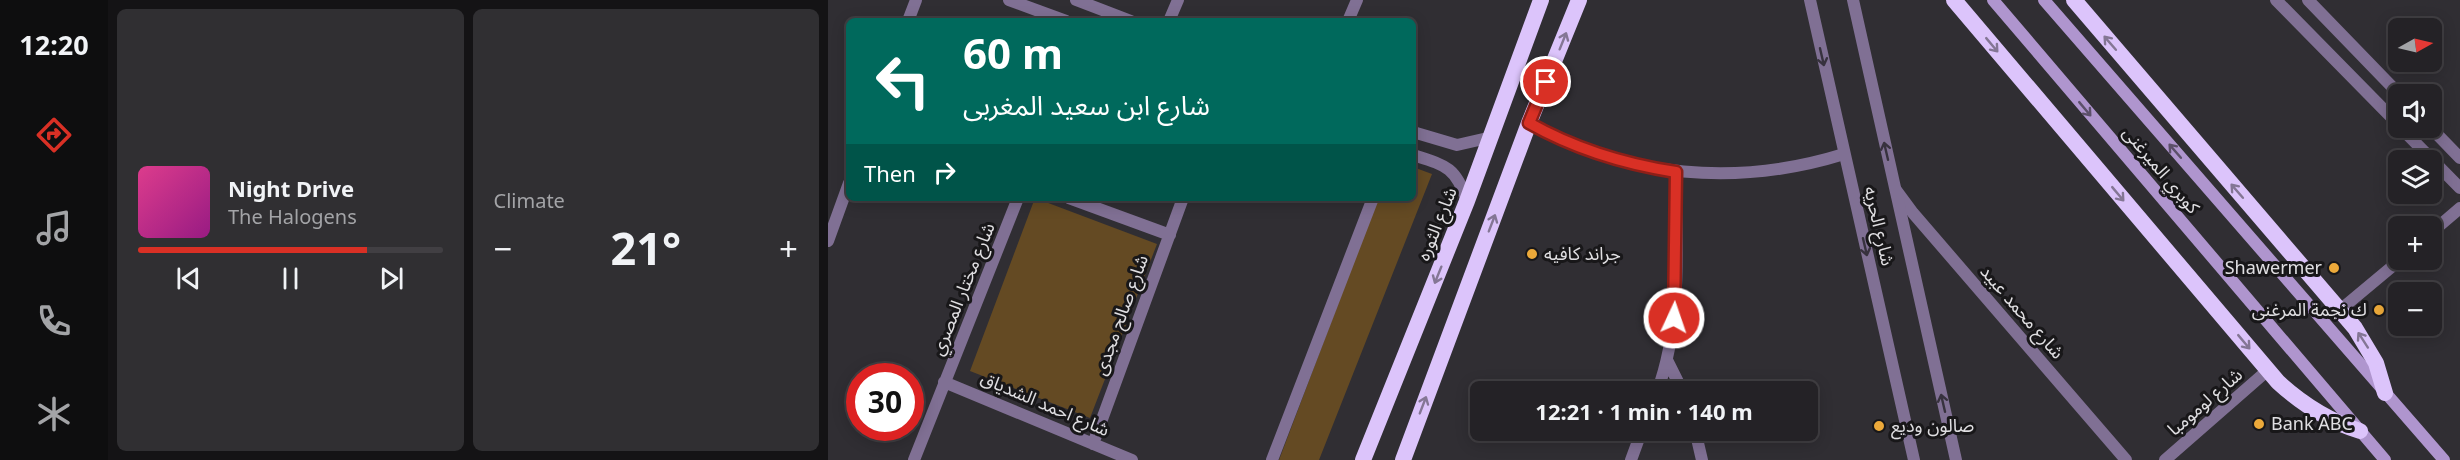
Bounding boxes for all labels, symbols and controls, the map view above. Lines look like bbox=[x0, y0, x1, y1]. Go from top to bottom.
north arrow bbox=[2388, 18, 2442, 72]
map controls bbox=[2388, 18, 2442, 336]
text: 60 m bbox=[963, 24, 1063, 81]
text: 12:20 bbox=[19, 26, 89, 63]
one-way arrow bbox=[1558, 32, 1569, 51]
one-way arrow bbox=[2104, 35, 2117, 51]
one-way arrow bbox=[1985, 37, 1999, 52]
icon: left bbox=[864, 42, 942, 120]
one-way arrow bbox=[1817, 47, 1829, 66]
pin bbox=[1520, 56, 1571, 107]
icon: arrive bbox=[1529, 65, 1562, 98]
button: sound bbox=[2388, 84, 2442, 138]
text: شارع ابن سعيد المغربى bbox=[963, 86, 1210, 123]
one-way arrow bbox=[2078, 101, 2092, 116]
icon: directions bbox=[33, 114, 75, 156]
street label: كوبري الميرغنى bbox=[2116, 120, 2206, 220]
one-way arrow bbox=[1880, 142, 1892, 161]
one-way arrow bbox=[2168, 144, 2182, 159]
button: layers bbox=[2388, 150, 2442, 204]
icon: right bbox=[928, 156, 961, 189]
text: Then bbox=[864, 158, 916, 188]
text: Night Drive bbox=[228, 173, 354, 203]
street label: شارع الثوره bbox=[1411, 183, 1464, 265]
one-way arrow bbox=[2231, 183, 2244, 199]
street label: شارع الحريه bbox=[1856, 184, 1901, 269]
one-way arrow bbox=[2111, 186, 2125, 201]
text: Climate bbox=[494, 187, 565, 214]
text: The Halogens bbox=[228, 203, 357, 230]
icon: music bbox=[33, 207, 75, 249]
one-way arrow bbox=[1487, 214, 1498, 233]
button: + bbox=[2388, 216, 2442, 270]
text: 21° bbox=[610, 217, 681, 278]
street label: شارع مختار المصري bbox=[925, 219, 1002, 360]
text: − bbox=[494, 226, 512, 271]
text: + bbox=[779, 226, 798, 271]
one-way arrow bbox=[1860, 238, 1872, 257]
place label: جراند كافيه bbox=[1544, 241, 1621, 265]
marker: جراند كافيه bbox=[1525, 247, 1539, 261]
street label: شارع صالح مجدى bbox=[1087, 251, 1156, 379]
place label: Shawermer bbox=[2225, 255, 2323, 279]
street label: شارع محمد عبيد bbox=[1973, 259, 2070, 365]
marker: Shawermer bbox=[2327, 261, 2341, 275]
icon: previous bbox=[172, 262, 205, 295]
icon: pause bbox=[274, 262, 307, 295]
icon: next bbox=[375, 262, 408, 295]
one-way arrow bbox=[1432, 265, 1443, 283]
button: − bbox=[2388, 282, 2442, 336]
position arrow bbox=[1642, 286, 1706, 350]
place label: ك نجمة المرغنى bbox=[2252, 297, 2367, 321]
icon: phone bbox=[33, 300, 75, 342]
marker: ك نجمة المرغنى bbox=[2372, 303, 2386, 317]
one-way arrow bbox=[2356, 332, 2368, 349]
one-way arrow bbox=[2237, 334, 2251, 349]
street label: شارع لومومبا bbox=[2162, 362, 2249, 443]
speed limit sign: 30 bbox=[846, 363, 924, 441]
street label: شارع احمد الشدياق bbox=[976, 365, 1113, 444]
icon: climate bbox=[33, 393, 75, 435]
one-way arrow bbox=[1937, 394, 1948, 413]
one-way arrow bbox=[1419, 396, 1430, 415]
text: 12:21 · 1 min · 140 m bbox=[1535, 396, 1753, 426]
place label: Bank ABC bbox=[2271, 411, 2353, 435]
place label: صالون وديع bbox=[1891, 413, 1974, 440]
marker: Bank ABC bbox=[2252, 417, 2266, 431]
marker: صالون وديع bbox=[1872, 419, 1886, 433]

